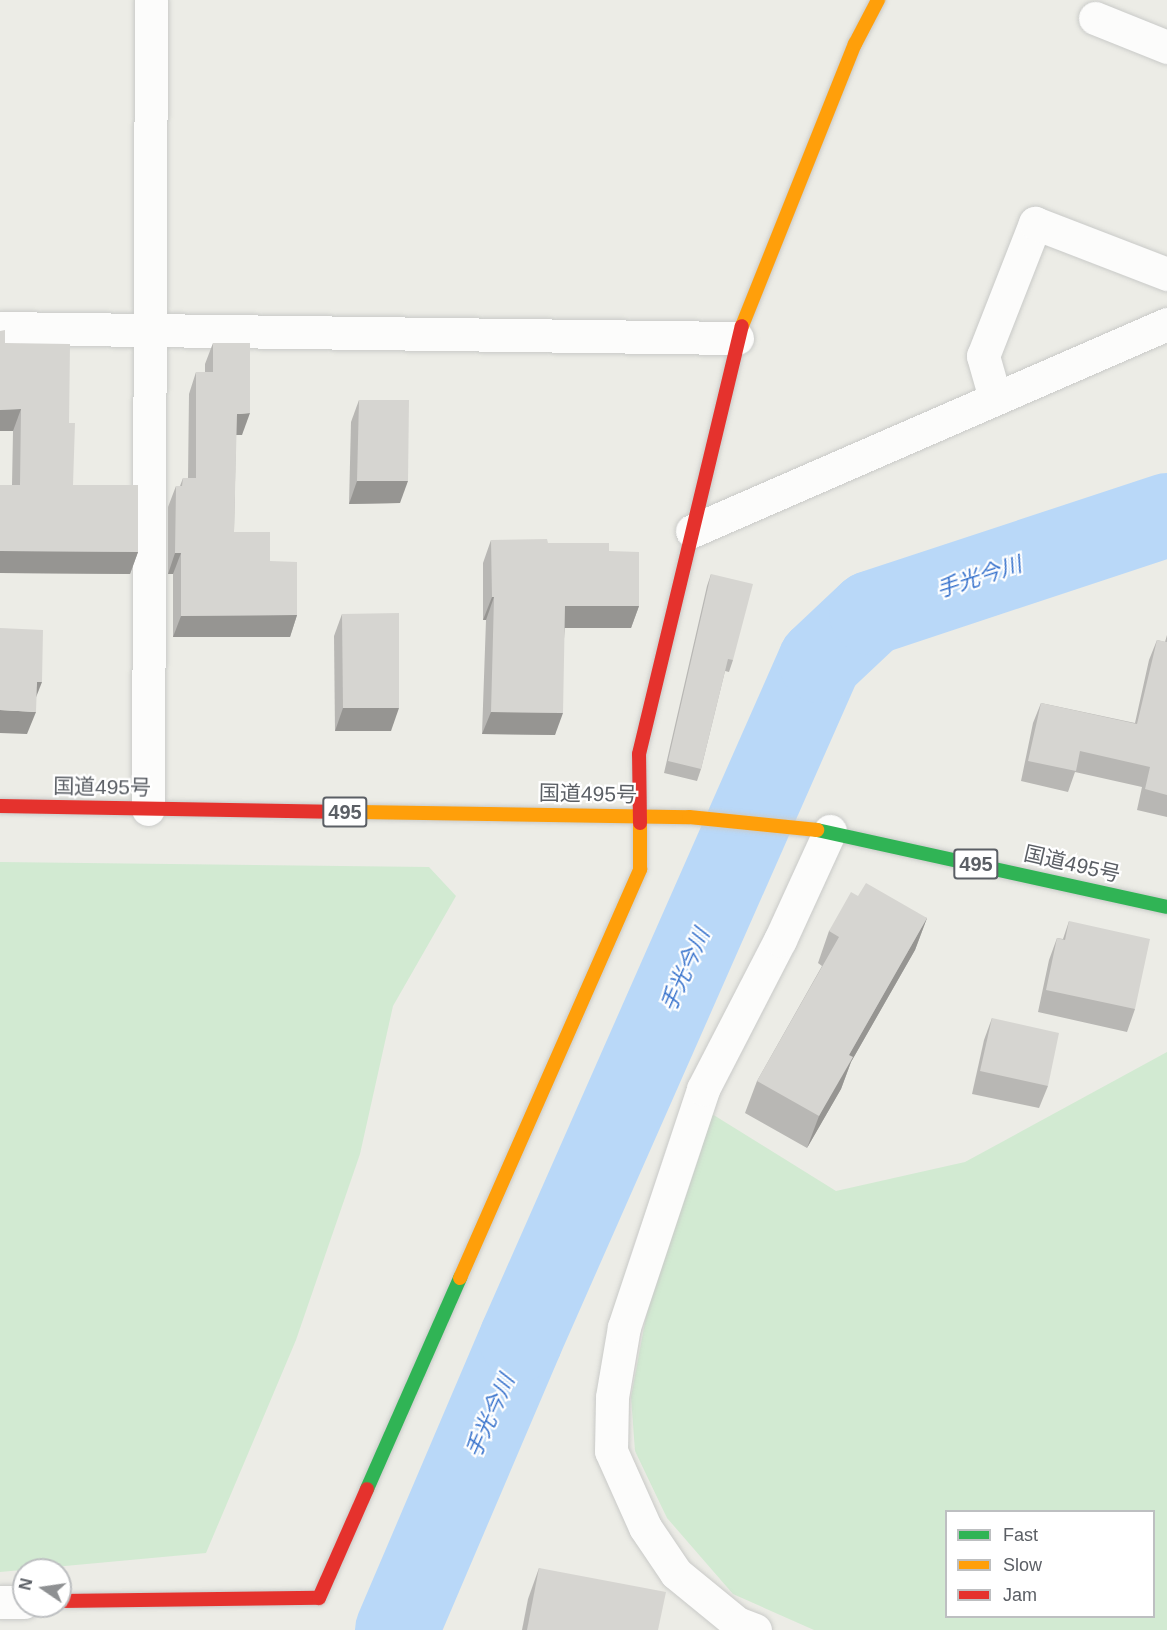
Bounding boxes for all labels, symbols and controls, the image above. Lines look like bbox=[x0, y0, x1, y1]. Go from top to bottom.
water label: 手光今川 bbox=[933, 551, 1025, 603]
street label: 国道495号 bbox=[53, 774, 151, 800]
street label: 国道495号 bbox=[539, 781, 637, 807]
road number: 495 bbox=[321, 795, 369, 829]
street label: 国道495号 bbox=[1021, 841, 1123, 887]
road number: 495 bbox=[952, 847, 1000, 881]
water label: 手光今川 bbox=[655, 924, 715, 1016]
water label: 手光今川 bbox=[460, 1370, 520, 1462]
legend bbox=[945, 1510, 1155, 1618]
text: Fast bbox=[1003, 1525, 1038, 1545]
text: Slow bbox=[1003, 1555, 1042, 1575]
north arrow bbox=[12, 1558, 72, 1618]
text: N bbox=[16, 1577, 36, 1592]
text: Jam bbox=[1003, 1585, 1037, 1605]

